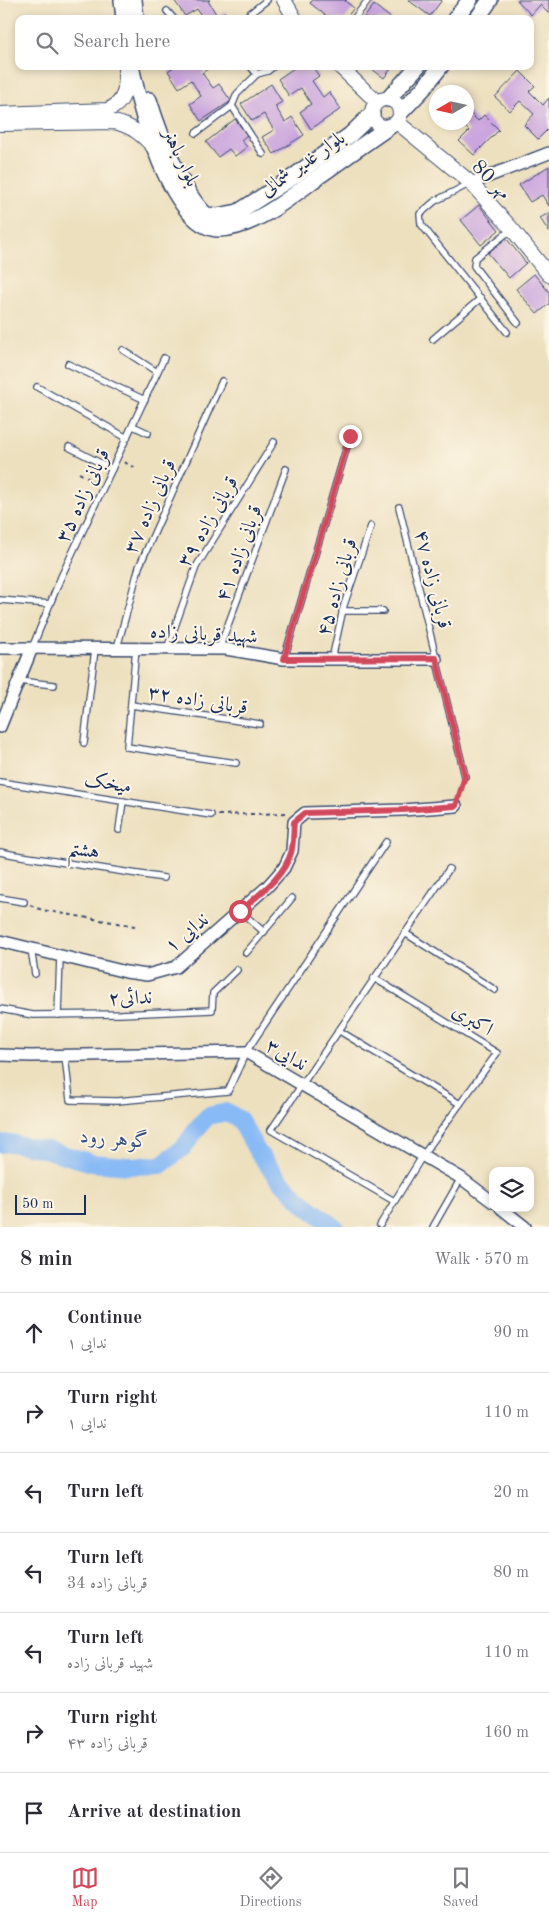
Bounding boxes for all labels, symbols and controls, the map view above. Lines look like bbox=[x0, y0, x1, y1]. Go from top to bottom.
search box bbox=[15, 15, 534, 70]
icon: search bbox=[33, 29, 61, 57]
text: Search here bbox=[73, 33, 170, 52]
north arrow bbox=[429, 85, 474, 130]
street label: بلوار باهنر bbox=[156, 124, 202, 190]
street label: بلوار غدیر شمالی bbox=[257, 128, 350, 202]
street label: مهر 80 bbox=[467, 157, 514, 205]
route end bbox=[339, 425, 362, 448]
street label: قربانی زاده ۳۵ bbox=[53, 446, 115, 546]
street label: قربانی زاده ۳۷ bbox=[121, 457, 181, 557]
street label: قربانی زاده ۳۹ bbox=[175, 473, 243, 571]
street label: قربانی زاده ۴۱ bbox=[213, 503, 267, 605]
street label: قربانی زاده ۴۷ bbox=[409, 528, 454, 631]
street label: قربانی زاده ۴۵ bbox=[314, 536, 362, 639]
street label: شهید قربانی زاده bbox=[150, 622, 258, 649]
street label: قربانی زاده ۳۲ bbox=[146, 683, 249, 720]
street label: میخک bbox=[83, 768, 133, 798]
street label: هشتم bbox=[66, 839, 101, 871]
route start bbox=[229, 900, 252, 923]
street label: ندایی ۱ bbox=[162, 910, 214, 958]
street label: ندائی۲ bbox=[108, 985, 152, 1010]
street label: اکبری bbox=[448, 1000, 496, 1041]
street label: ندایی۳ bbox=[261, 1036, 310, 1077]
water label: گوهر رود bbox=[79, 1123, 151, 1154]
map controls bbox=[489, 1167, 534, 1212]
button: layers bbox=[489, 1167, 534, 1212]
scale bar bbox=[15, 1192, 86, 1215]
text: 50 m bbox=[22, 1197, 53, 1211]
text: 8 min bbox=[20, 1249, 73, 1270]
text: Walk · 570 m bbox=[434, 1252, 529, 1268]
text: Continue bbox=[67, 1309, 142, 1328]
icon: ahead bbox=[20, 1319, 48, 1347]
text: 90 m bbox=[493, 1325, 529, 1341]
text: ندایی ۱ bbox=[67, 1336, 107, 1352]
text: Turn right bbox=[67, 1389, 157, 1408]
icon: right bbox=[20, 1399, 48, 1427]
text: 110 m bbox=[484, 1405, 529, 1421]
text: ندایی ۱ bbox=[67, 1416, 107, 1432]
icon: left bbox=[20, 1479, 48, 1507]
text: Turn left bbox=[67, 1483, 144, 1502]
text: 20 m bbox=[493, 1485, 529, 1501]
text: Turn left bbox=[67, 1549, 144, 1568]
icon: left bbox=[20, 1559, 48, 1587]
text: 80 m bbox=[493, 1565, 529, 1581]
text: قربانی زاده 34 bbox=[67, 1576, 147, 1592]
text: Turn left bbox=[67, 1629, 144, 1648]
icon: left bbox=[20, 1639, 48, 1667]
text: 110 m bbox=[484, 1645, 529, 1661]
text: شهید قربانی زاده bbox=[67, 1656, 153, 1672]
text: Turn right bbox=[67, 1709, 157, 1728]
icon: right bbox=[20, 1719, 48, 1747]
text: 160 m bbox=[484, 1725, 529, 1741]
text: قربانی زاده ۴۳ bbox=[67, 1736, 148, 1752]
icon: arrive bbox=[20, 1799, 48, 1827]
text: Arrive at destination bbox=[67, 1803, 241, 1822]
tab: Map bbox=[71, 1864, 99, 1911]
tab: Directions bbox=[240, 1864, 302, 1911]
tab: Saved bbox=[443, 1864, 478, 1911]

